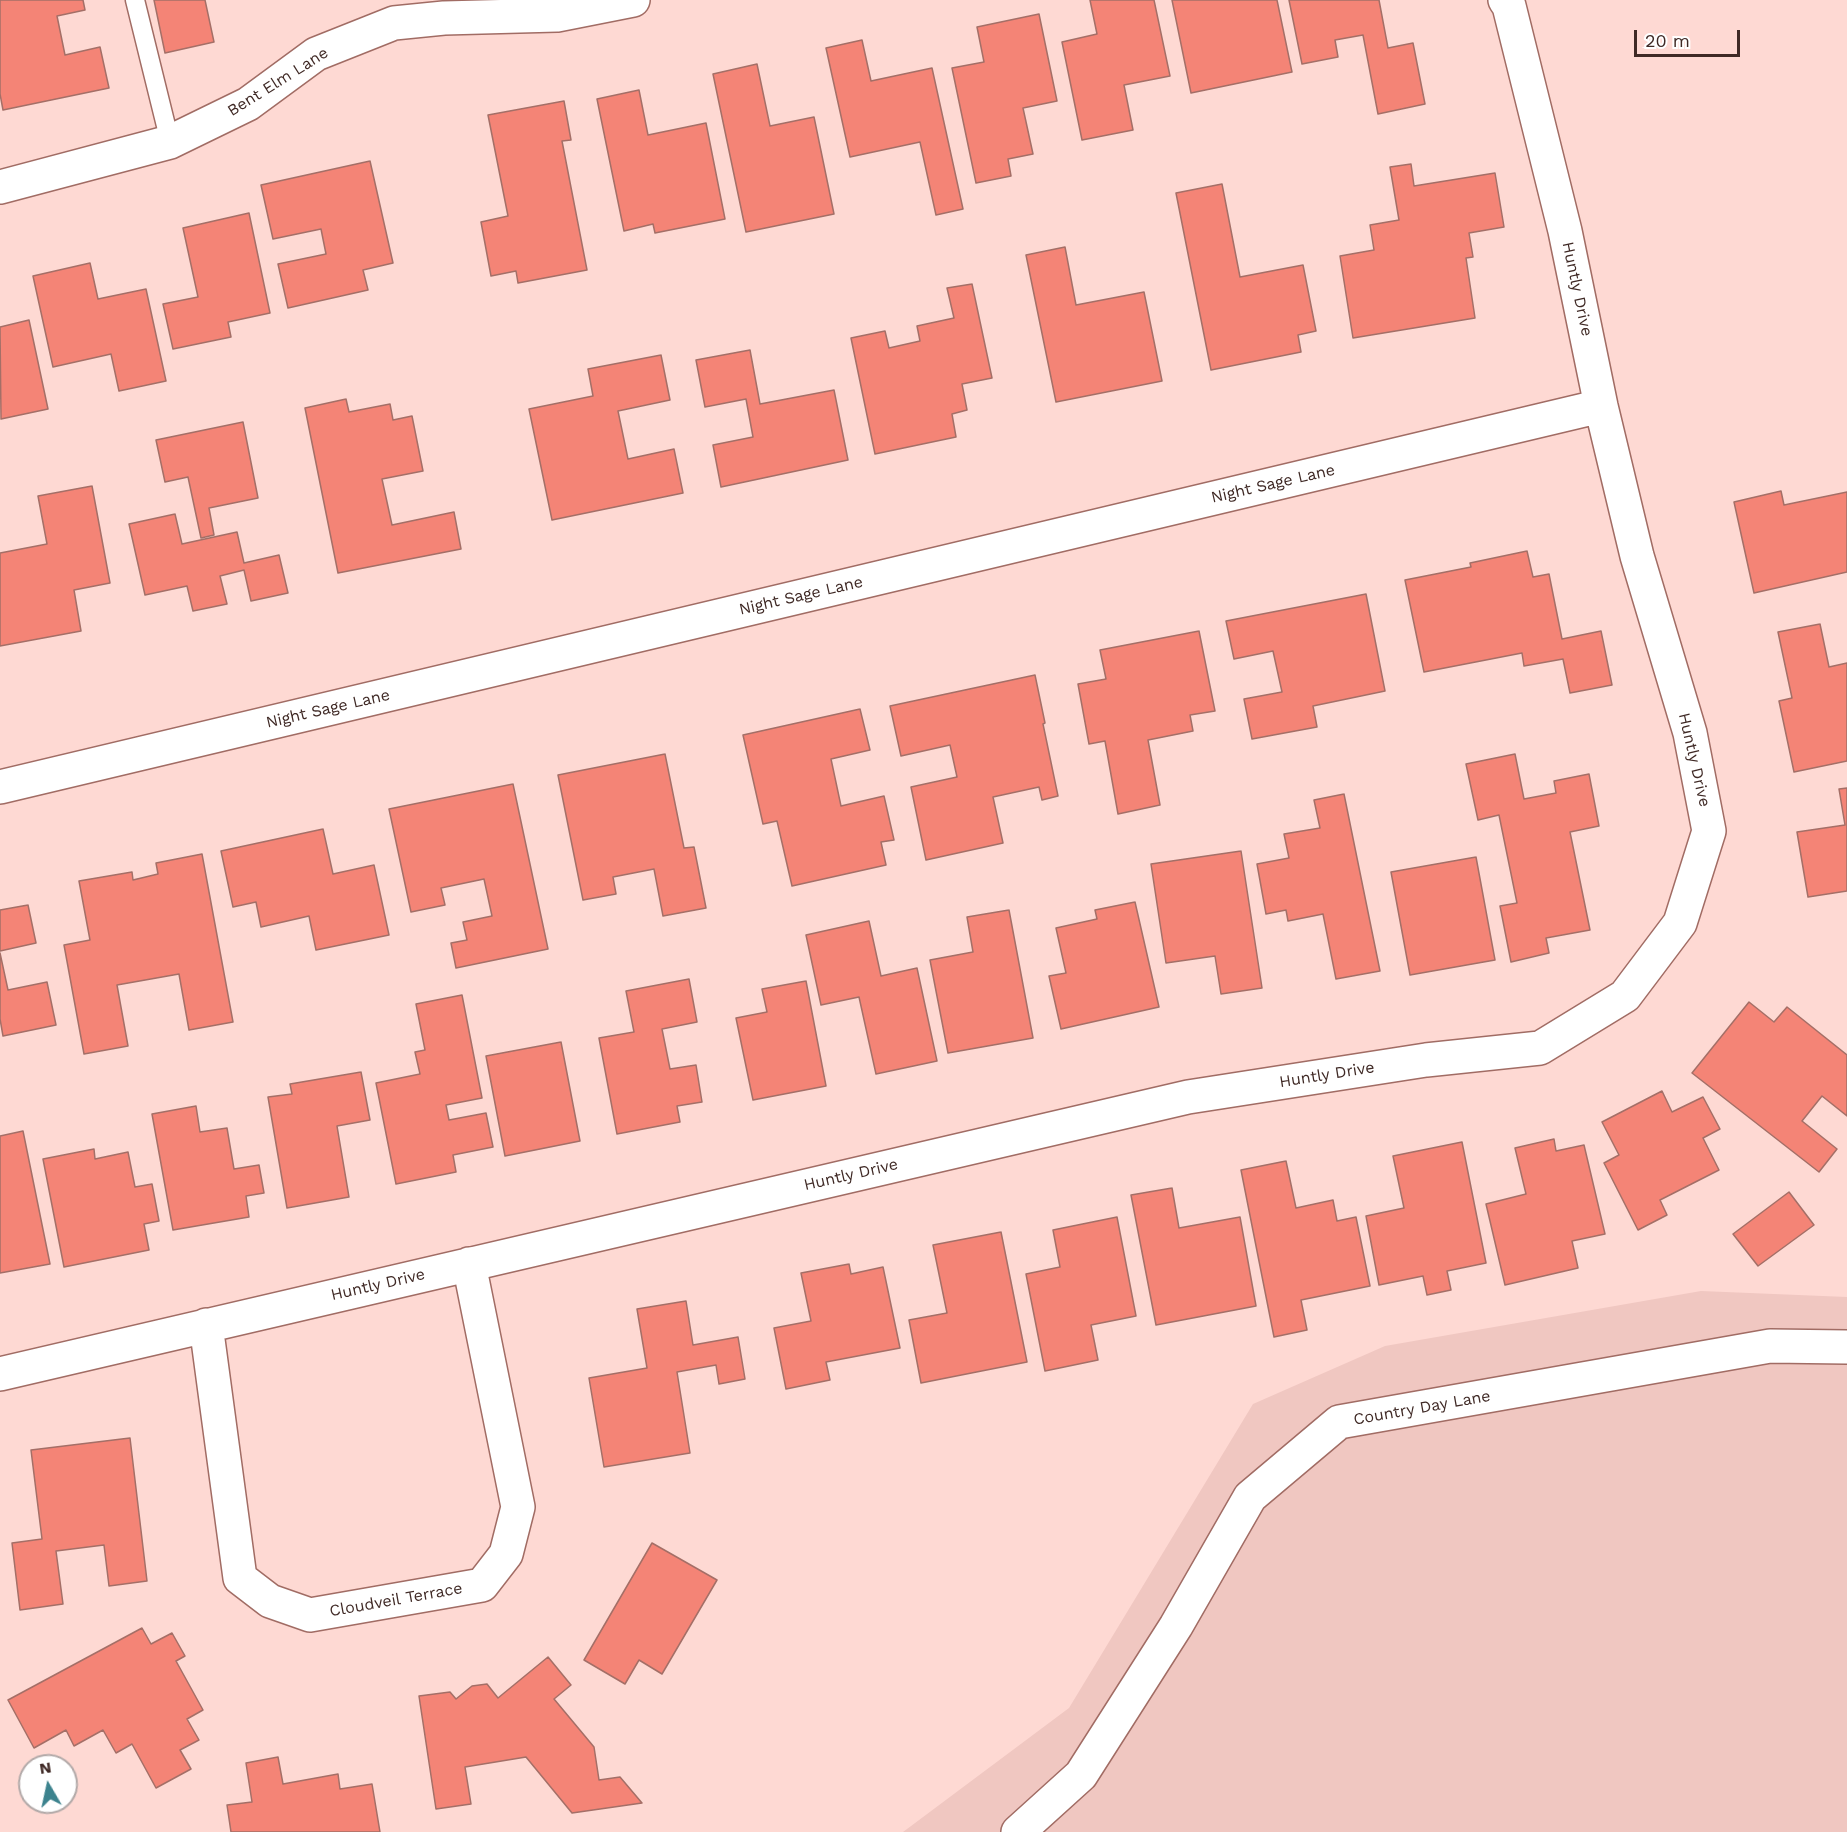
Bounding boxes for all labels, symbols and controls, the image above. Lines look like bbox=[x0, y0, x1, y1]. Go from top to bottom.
scale bar bbox=[1637, 18, 1744, 56]
text: 20 m bbox=[1645, 30, 1690, 51]
street label: Bent Elm Lane bbox=[224, 43, 332, 121]
street label: Huntly Drive bbox=[1558, 240, 1596, 338]
street label: Night Sage Lane bbox=[1209, 460, 1337, 508]
street label: Night Sage Lane bbox=[737, 572, 865, 620]
street label: Night Sage Lane bbox=[264, 685, 392, 733]
street label: Huntly Drive bbox=[1674, 711, 1714, 809]
street label: Huntly Drive bbox=[1278, 1058, 1376, 1092]
street label: Huntly Drive bbox=[802, 1155, 900, 1195]
street label: Huntly Drive bbox=[329, 1265, 427, 1305]
street label: Country Day Lane bbox=[1352, 1386, 1492, 1430]
street label: Cloudveil Terrace bbox=[328, 1579, 464, 1621]
north arrow bbox=[18, 1754, 78, 1814]
text: N bbox=[38, 1757, 53, 1778]

